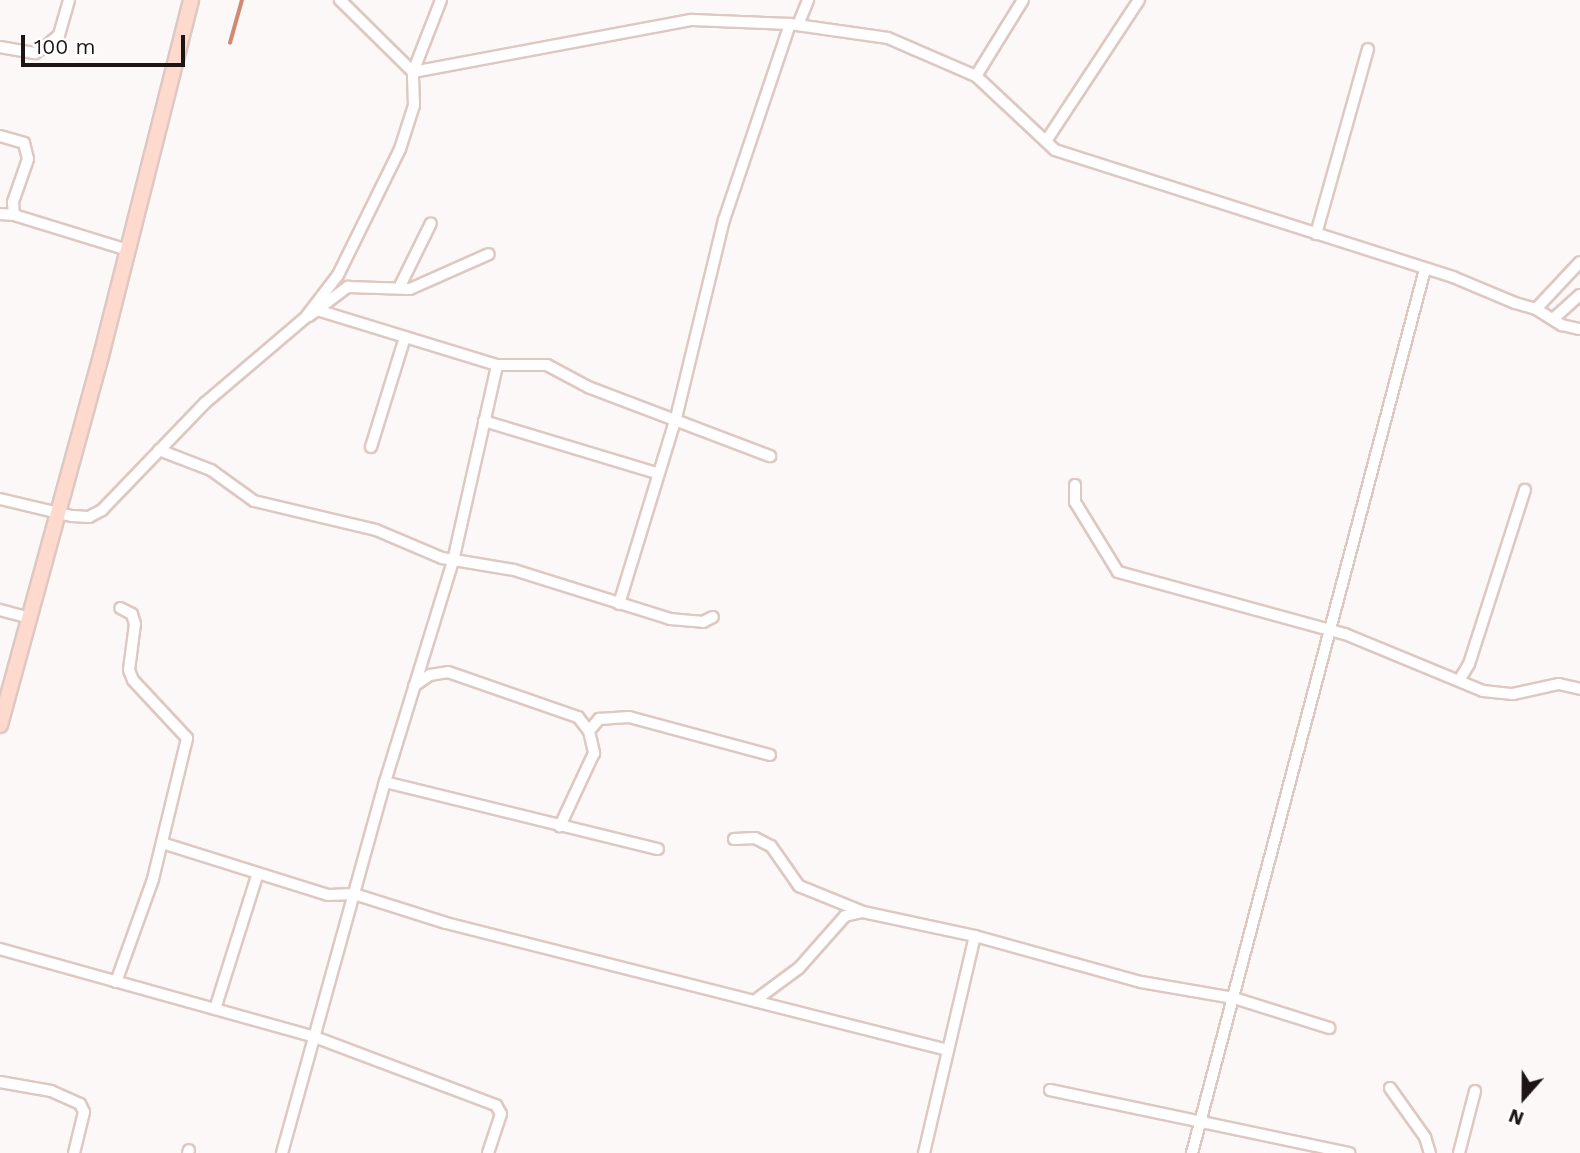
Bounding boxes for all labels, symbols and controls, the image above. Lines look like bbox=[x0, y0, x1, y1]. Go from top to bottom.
scale bar bbox=[24, 21, 189, 65]
text: 100 m bbox=[34, 34, 96, 59]
north arrow bbox=[1489, 1062, 1559, 1132]
text: N bbox=[1506, 1104, 1527, 1130]

